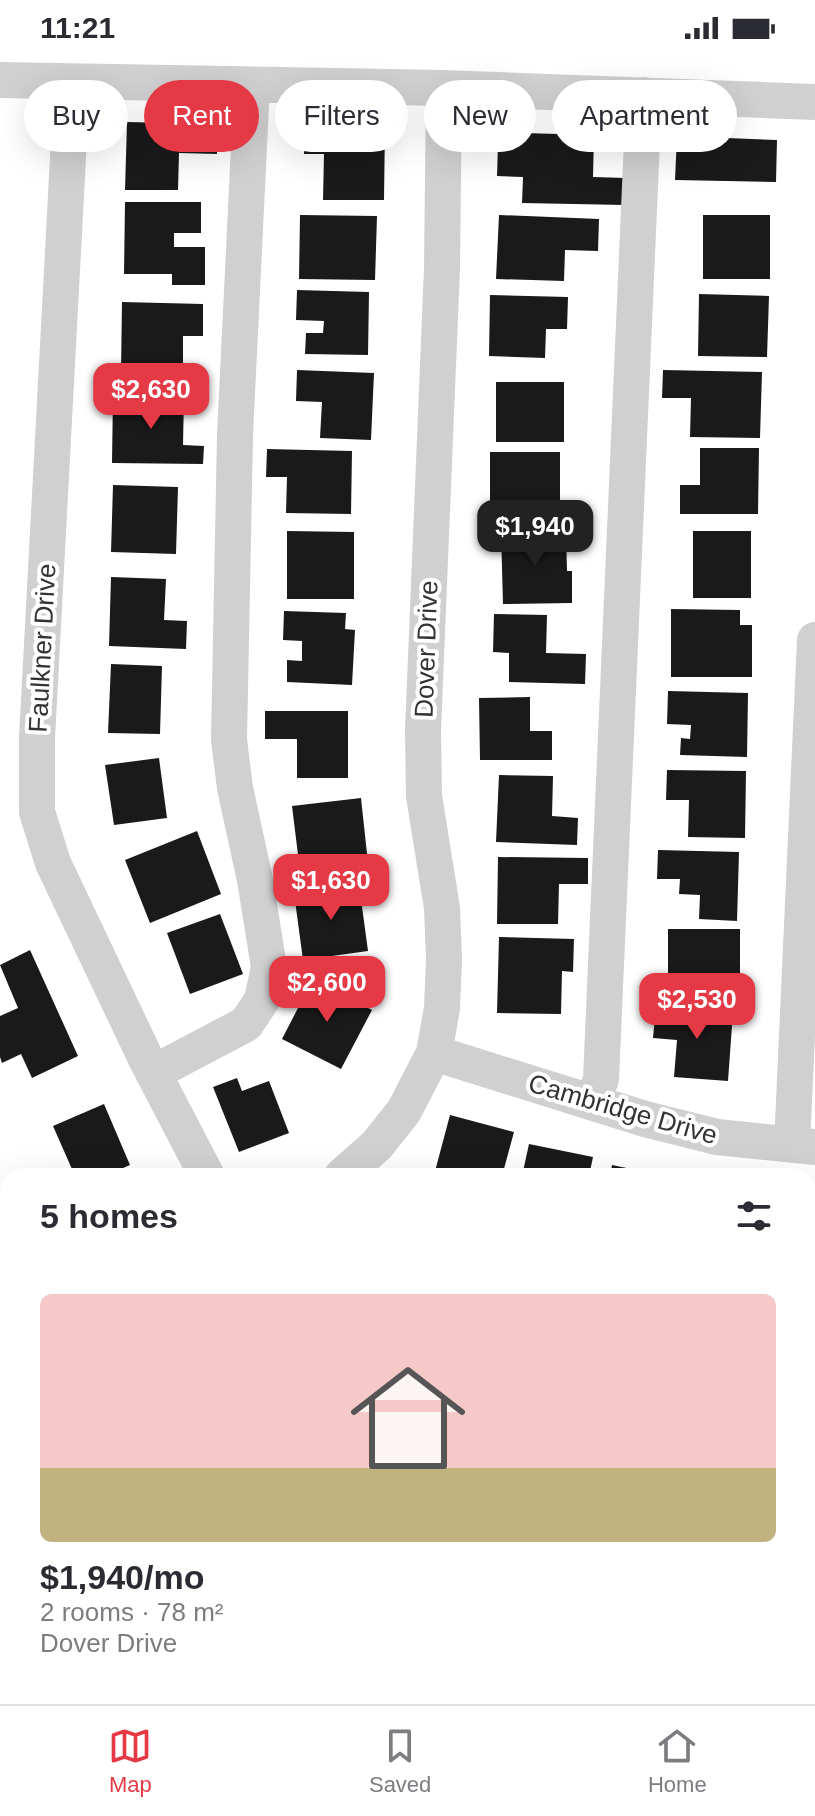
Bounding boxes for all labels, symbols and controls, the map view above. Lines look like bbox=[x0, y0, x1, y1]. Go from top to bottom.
text: 11:21 bbox=[40, 11, 115, 44]
chip: Buy bbox=[24, 80, 128, 152]
chip: Rent bbox=[144, 80, 259, 152]
chip: Filters bbox=[275, 80, 408, 152]
chip: New bbox=[424, 80, 536, 152]
chip: Apartment bbox=[552, 80, 737, 152]
pin: $2,630 bbox=[86, 363, 216, 431]
text: $2,630 bbox=[111, 374, 191, 404]
pin: $1,940 bbox=[470, 500, 600, 568]
text: $1,940 bbox=[495, 511, 575, 541]
street label: Faulkner Drive bbox=[23, 563, 61, 733]
street label: Dover Drive bbox=[409, 580, 443, 718]
pin: $1,630 bbox=[266, 854, 396, 922]
text: $1,630 bbox=[291, 865, 371, 895]
pin: $2,600 bbox=[262, 956, 392, 1024]
text: $2,600 bbox=[287, 967, 367, 997]
pin: $2,530 bbox=[632, 973, 762, 1041]
text: $2,530 bbox=[657, 984, 737, 1014]
street label: Cambridge Drive bbox=[525, 1068, 721, 1150]
icon: filters bbox=[732, 1194, 776, 1238]
text: 5 homes bbox=[40, 1197, 178, 1235]
icon: home bbox=[336, 1346, 480, 1490]
text: $1,940/mo bbox=[40, 1558, 204, 1596]
text: 2 rooms · 78 m² bbox=[40, 1597, 224, 1627]
text: Dover Drive bbox=[40, 1628, 177, 1658]
tab: Map bbox=[108, 1724, 152, 1798]
tab: Saved bbox=[369, 1724, 431, 1798]
tab: Home bbox=[648, 1724, 707, 1798]

